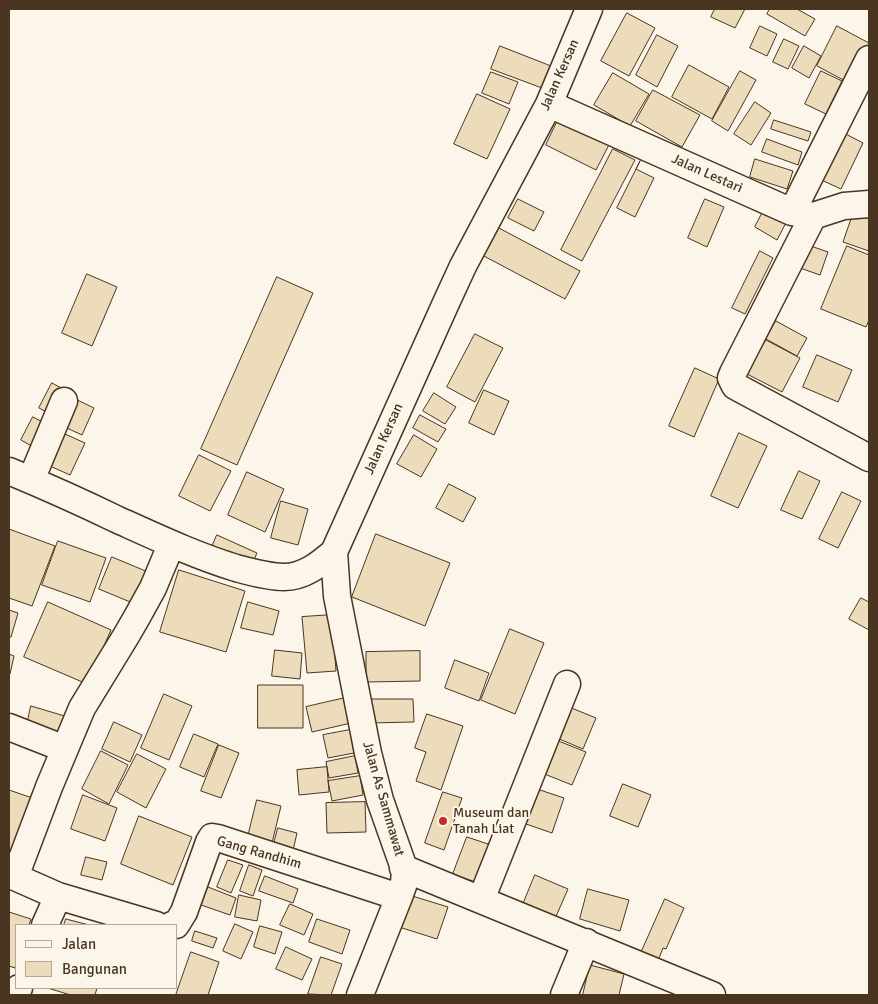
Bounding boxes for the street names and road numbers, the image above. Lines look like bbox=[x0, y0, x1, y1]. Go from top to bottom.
street label: Jalan Kersan bbox=[537, 37, 583, 113]
street label: Jalan Lestari bbox=[669, 151, 745, 197]
street label: Jalan Kersan bbox=[361, 401, 407, 477]
street label: Jalan As Sammawat bbox=[359, 740, 407, 858]
street label: Gang Randhim bbox=[215, 833, 303, 873]

